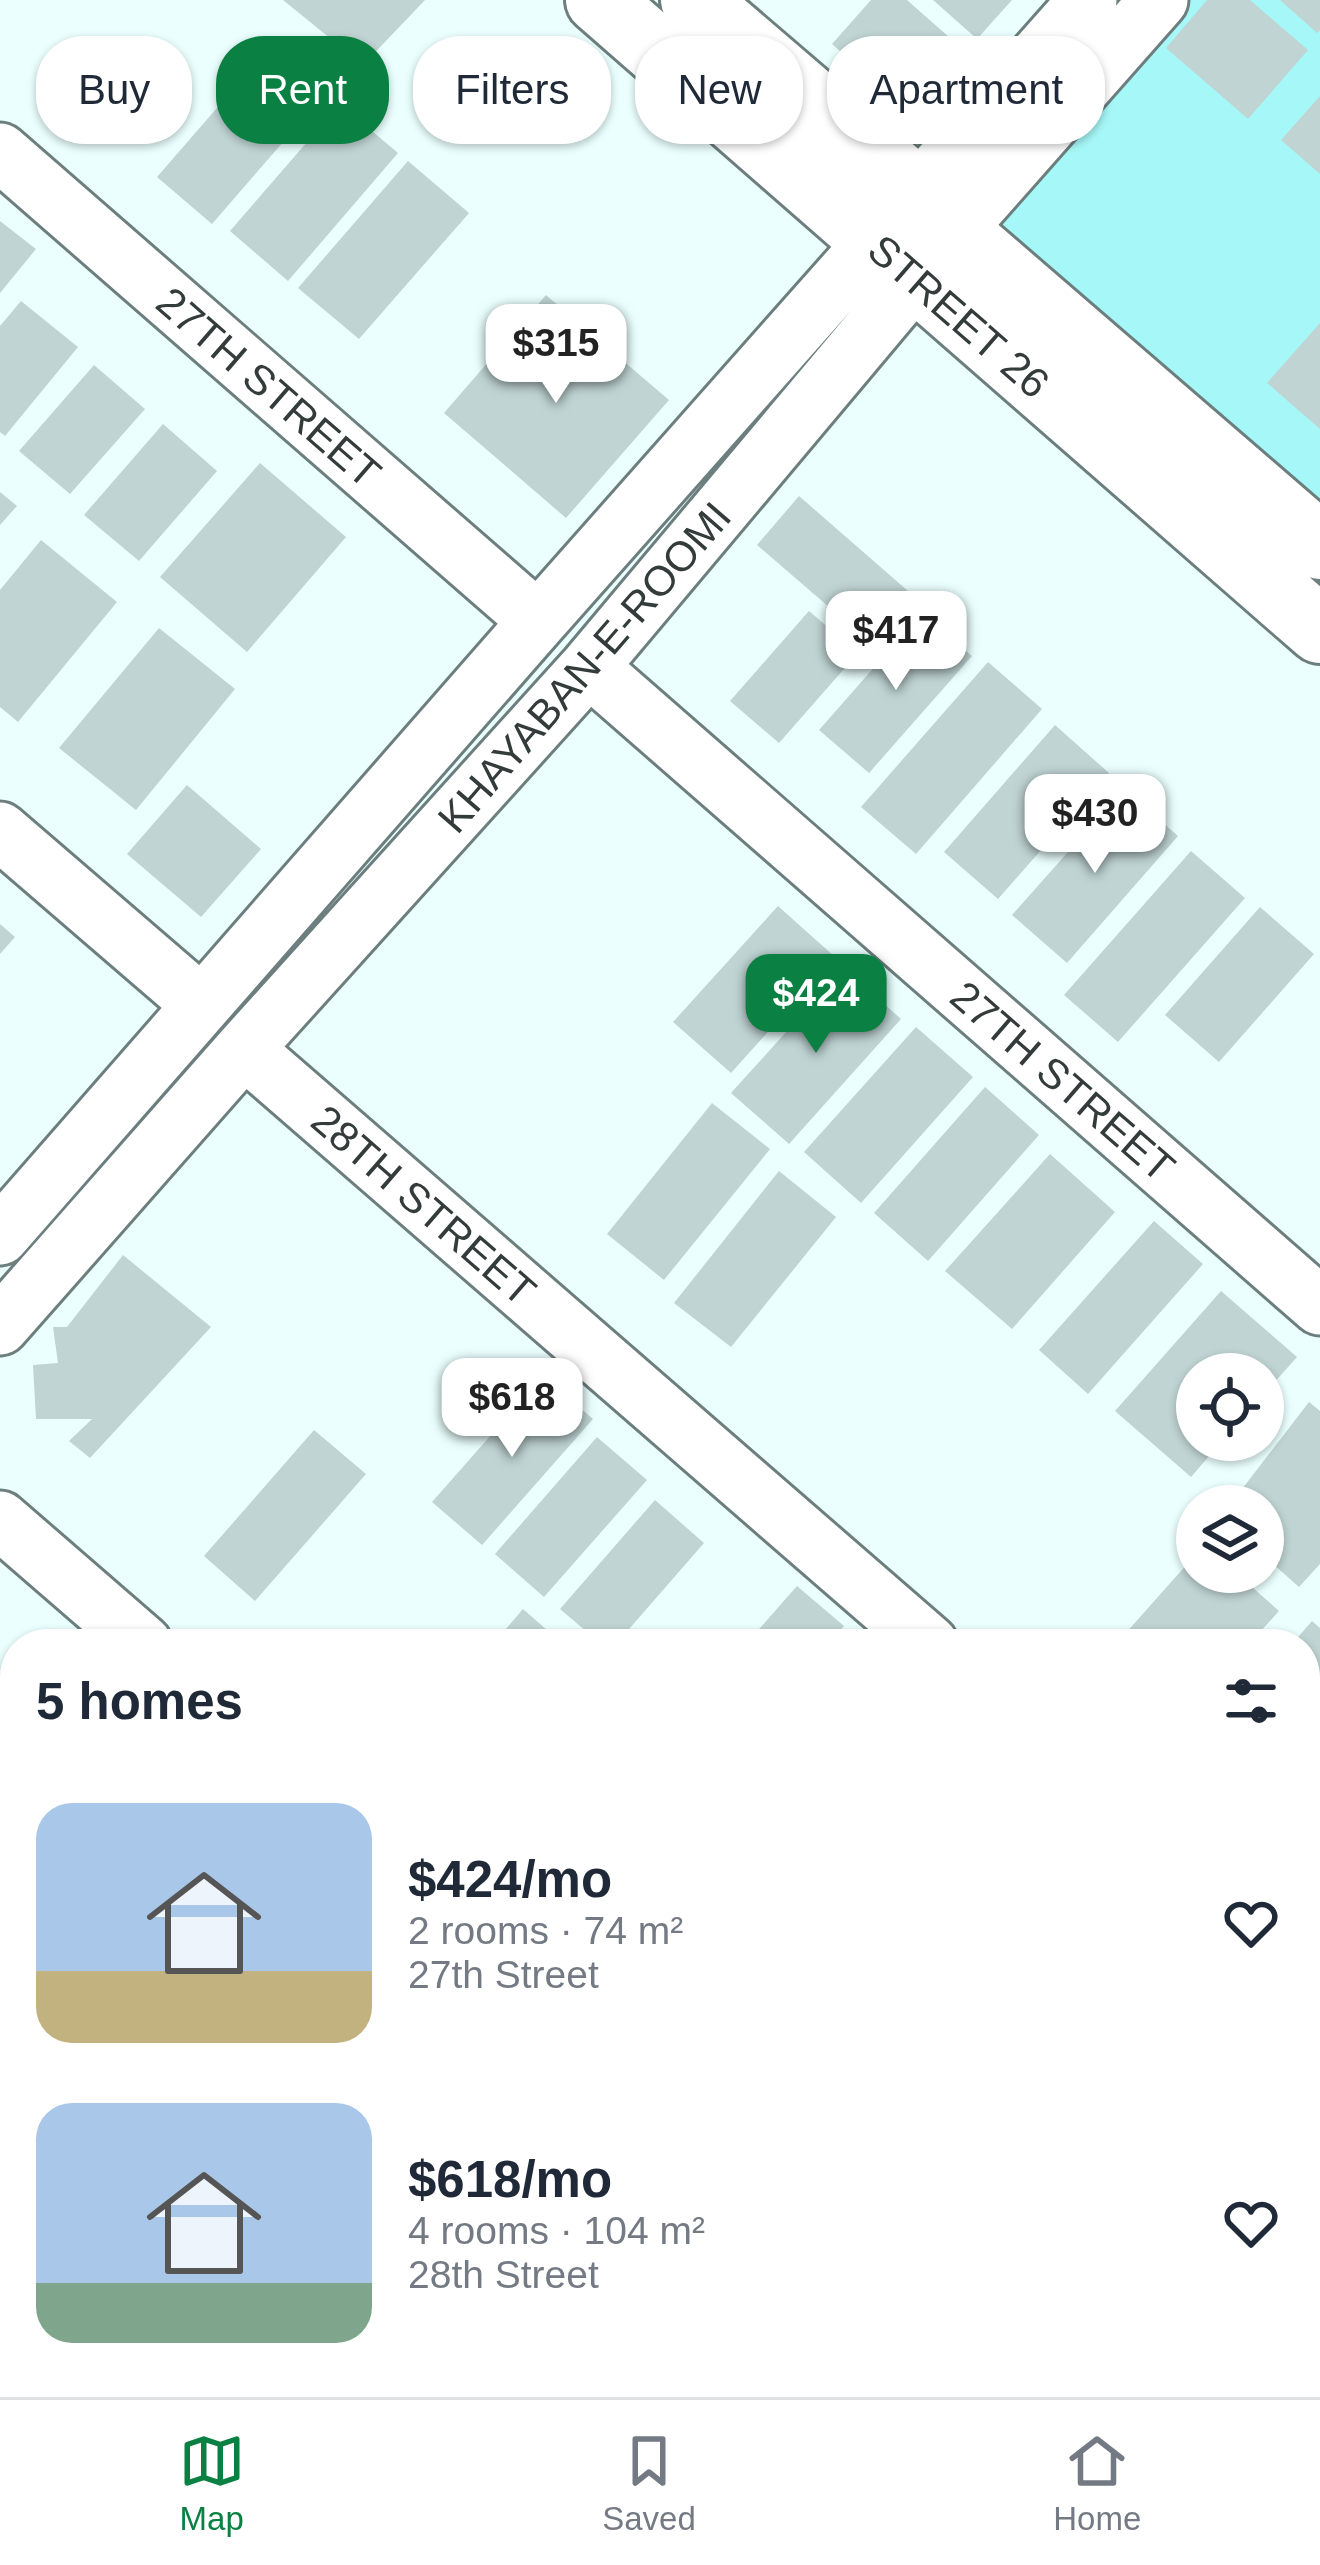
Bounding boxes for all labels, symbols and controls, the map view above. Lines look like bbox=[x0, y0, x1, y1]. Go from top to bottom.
chip: Buy bbox=[36, 36, 192, 144]
chip: Rent bbox=[216, 36, 389, 144]
chip: Filters bbox=[413, 36, 611, 144]
chip: New bbox=[635, 36, 803, 144]
chip: Apartment bbox=[827, 36, 1105, 144]
street label: STREET 26 bbox=[859, 225, 1058, 407]
street label: 27TH STREET bbox=[148, 278, 390, 497]
pin: $315 bbox=[485, 304, 627, 406]
text: $315 bbox=[513, 321, 599, 364]
street label: KHAYABAN-E-ROOMI bbox=[429, 493, 740, 842]
pin: $417 bbox=[825, 591, 967, 693]
text: $417 bbox=[853, 608, 939, 651]
pin: $430 bbox=[1024, 774, 1166, 876]
text: $430 bbox=[1052, 791, 1138, 834]
pin: $424 bbox=[745, 954, 887, 1056]
text: $424 bbox=[773, 971, 859, 1014]
street label: 27TH STREET bbox=[942, 972, 1184, 1191]
street label: 28TH STREET bbox=[303, 1096, 545, 1315]
map controls bbox=[1176, 1353, 1284, 1593]
button: locate bbox=[1176, 1353, 1284, 1461]
pin: $618 bbox=[441, 1358, 583, 1460]
text: $618 bbox=[469, 1375, 555, 1418]
button: layers bbox=[1176, 1485, 1284, 1593]
icon: filters bbox=[1218, 1668, 1284, 1734]
text: 5 homes bbox=[36, 1673, 243, 1730]
icon: home bbox=[132, 1851, 276, 1995]
text: $424/mo bbox=[408, 1851, 612, 1908]
icon: heart bbox=[1218, 1890, 1284, 1956]
text: 2 rooms · 74 m² bbox=[408, 1909, 683, 1952]
text: 27th Street bbox=[408, 1953, 599, 1996]
icon: home bbox=[132, 2151, 276, 2295]
text: $618/mo bbox=[408, 2151, 612, 2208]
icon: heart bbox=[1218, 2190, 1284, 2256]
text: 4 rooms · 104 m² bbox=[408, 2209, 705, 2252]
text: 28th Street bbox=[408, 2253, 599, 2296]
tab: Map bbox=[179, 2428, 245, 2538]
tab: Saved bbox=[602, 2428, 696, 2538]
tab: Home bbox=[1053, 2428, 1141, 2538]

